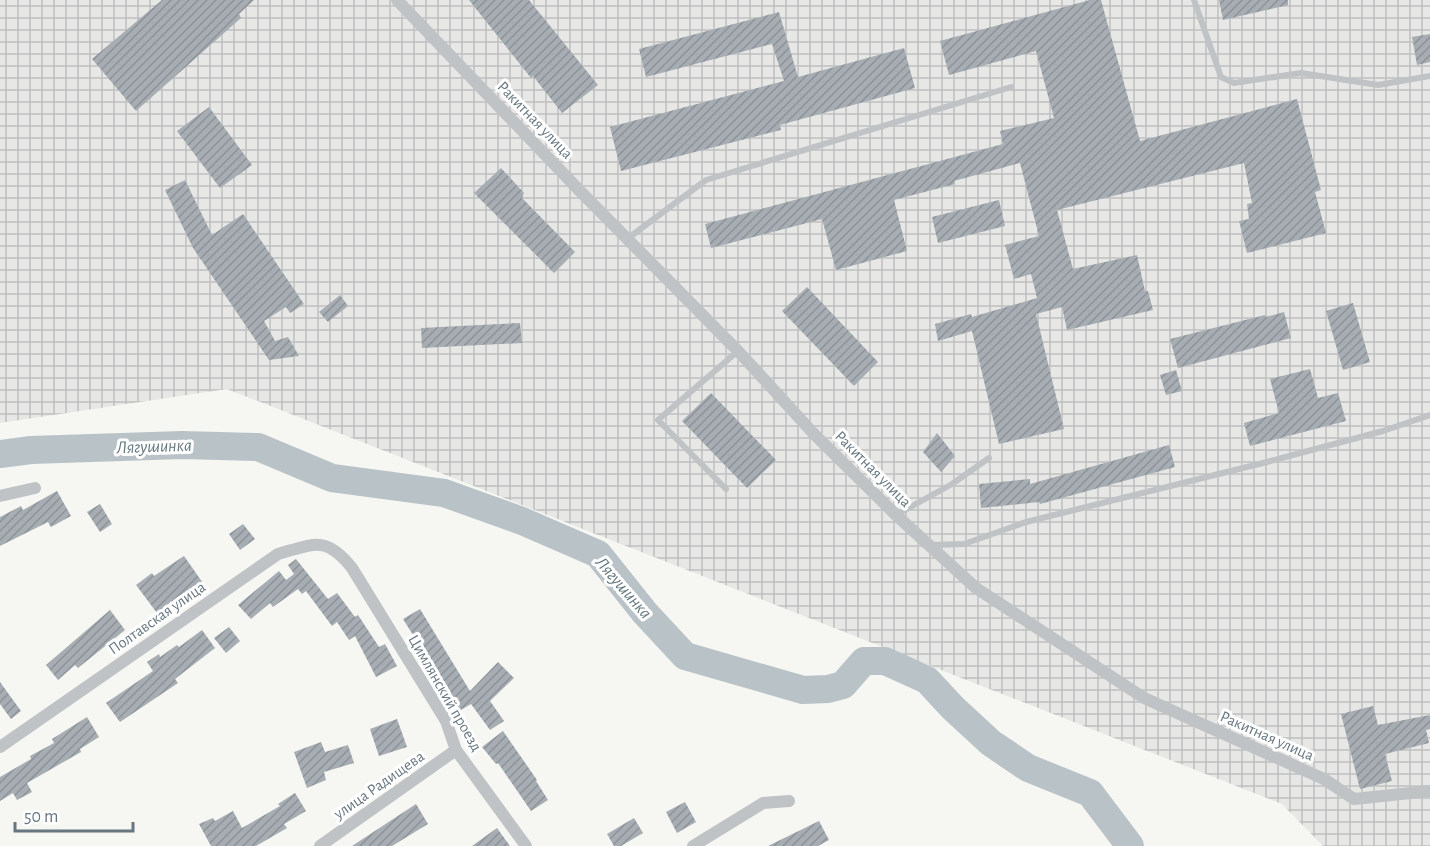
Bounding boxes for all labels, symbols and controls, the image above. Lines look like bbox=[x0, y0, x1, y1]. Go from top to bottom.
street label: Ракитная улица bbox=[494, 78, 576, 162]
street label: Ракитная улица bbox=[831, 428, 914, 511]
water label: Лягушинка bbox=[115, 437, 192, 457]
water label: Лягушинка bbox=[591, 553, 655, 622]
street label: Полтавская улица bbox=[106, 579, 209, 658]
street label: Цимлянский проезд bbox=[405, 632, 485, 754]
street label: Ракитная улица bbox=[1217, 708, 1316, 765]
street label: улица Радищева bbox=[330, 748, 428, 823]
scale bar bbox=[15, 795, 134, 833]
text: 50 m bbox=[24, 808, 58, 826]

